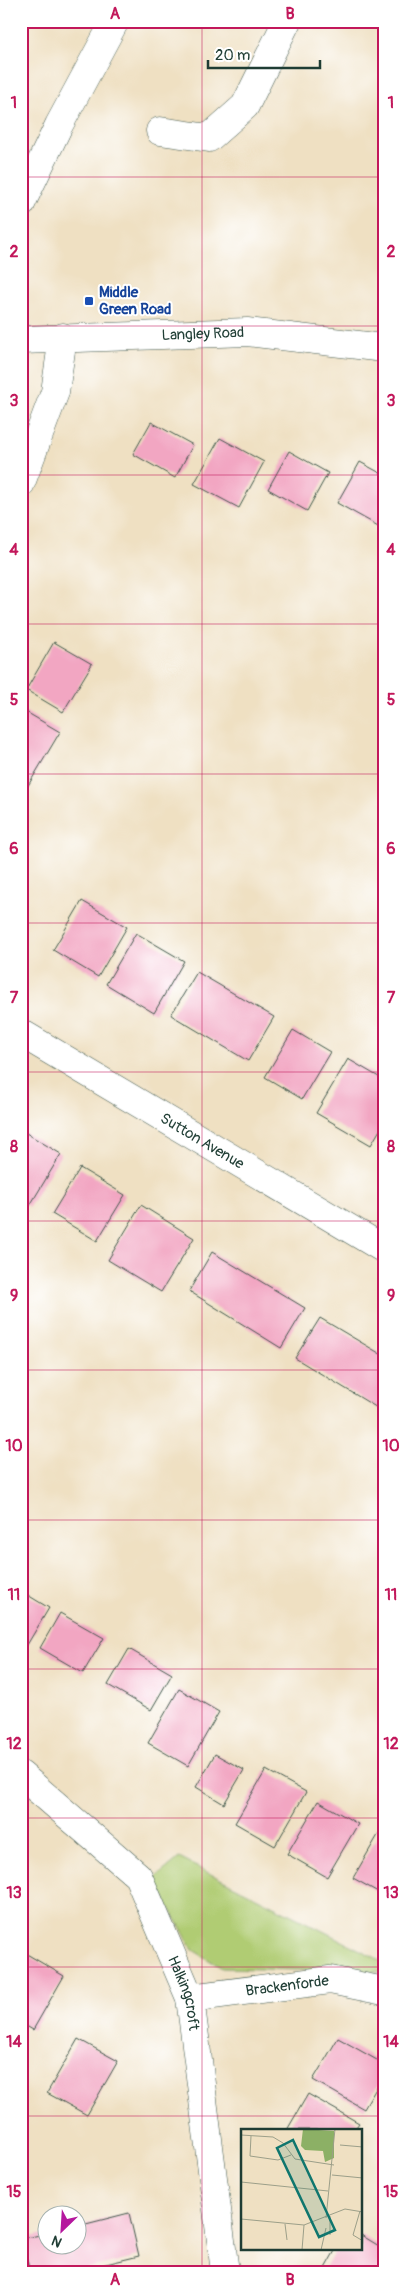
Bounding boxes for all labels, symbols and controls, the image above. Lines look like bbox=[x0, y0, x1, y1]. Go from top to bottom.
text: A bbox=[110, 4, 121, 24]
text: B bbox=[285, 4, 295, 24]
scale bar bbox=[208, 38, 320, 70]
text: 20 m bbox=[215, 46, 250, 65]
text: 1 bbox=[11, 93, 17, 113]
text: 1 bbox=[388, 93, 394, 113]
text: 2 bbox=[10, 242, 19, 262]
text: 2 bbox=[387, 242, 396, 262]
place label: Middle Green Road bbox=[99, 283, 171, 319]
marker: Middle Green Road bbox=[83, 295, 95, 307]
street label: Langley Road bbox=[161, 323, 245, 345]
text: 3 bbox=[10, 391, 19, 411]
text: 3 bbox=[387, 391, 396, 411]
text: 4 bbox=[9, 540, 19, 560]
text: 4 bbox=[386, 540, 396, 560]
text: 5 bbox=[10, 690, 19, 710]
text: 5 bbox=[387, 690, 396, 710]
text: 6 bbox=[9, 839, 19, 859]
text: 6 bbox=[386, 839, 396, 859]
text: 7 bbox=[10, 988, 19, 1008]
text: 7 bbox=[387, 988, 396, 1008]
street label: Sutton Avenue bbox=[157, 1109, 248, 1174]
text: 8 bbox=[10, 1137, 18, 1157]
text: 8 bbox=[387, 1137, 395, 1157]
text: 9 bbox=[10, 1286, 18, 1306]
text: 9 bbox=[387, 1286, 395, 1306]
text: 10 bbox=[5, 1436, 23, 1456]
text: 10 bbox=[382, 1436, 400, 1456]
text: 11 bbox=[8, 1585, 20, 1605]
text: 11 bbox=[385, 1585, 397, 1605]
text: 12 bbox=[6, 1734, 22, 1754]
text: 12 bbox=[383, 1734, 399, 1754]
text: 13 bbox=[6, 1883, 22, 1903]
text: 13 bbox=[383, 1883, 399, 1903]
street label: Halkingcroft bbox=[163, 1953, 203, 2033]
street label: Brackenforde bbox=[245, 1971, 331, 2001]
text: 14 bbox=[6, 2032, 22, 2052]
text: 14 bbox=[383, 2032, 399, 2052]
inset map bbox=[241, 2129, 362, 2250]
text: 15 bbox=[7, 2182, 22, 2202]
text: 15 bbox=[384, 2182, 399, 2202]
north arrow bbox=[38, 2206, 88, 2256]
text: N bbox=[49, 2232, 65, 2251]
text: A bbox=[110, 2270, 121, 2290]
text: B bbox=[285, 2270, 295, 2290]

